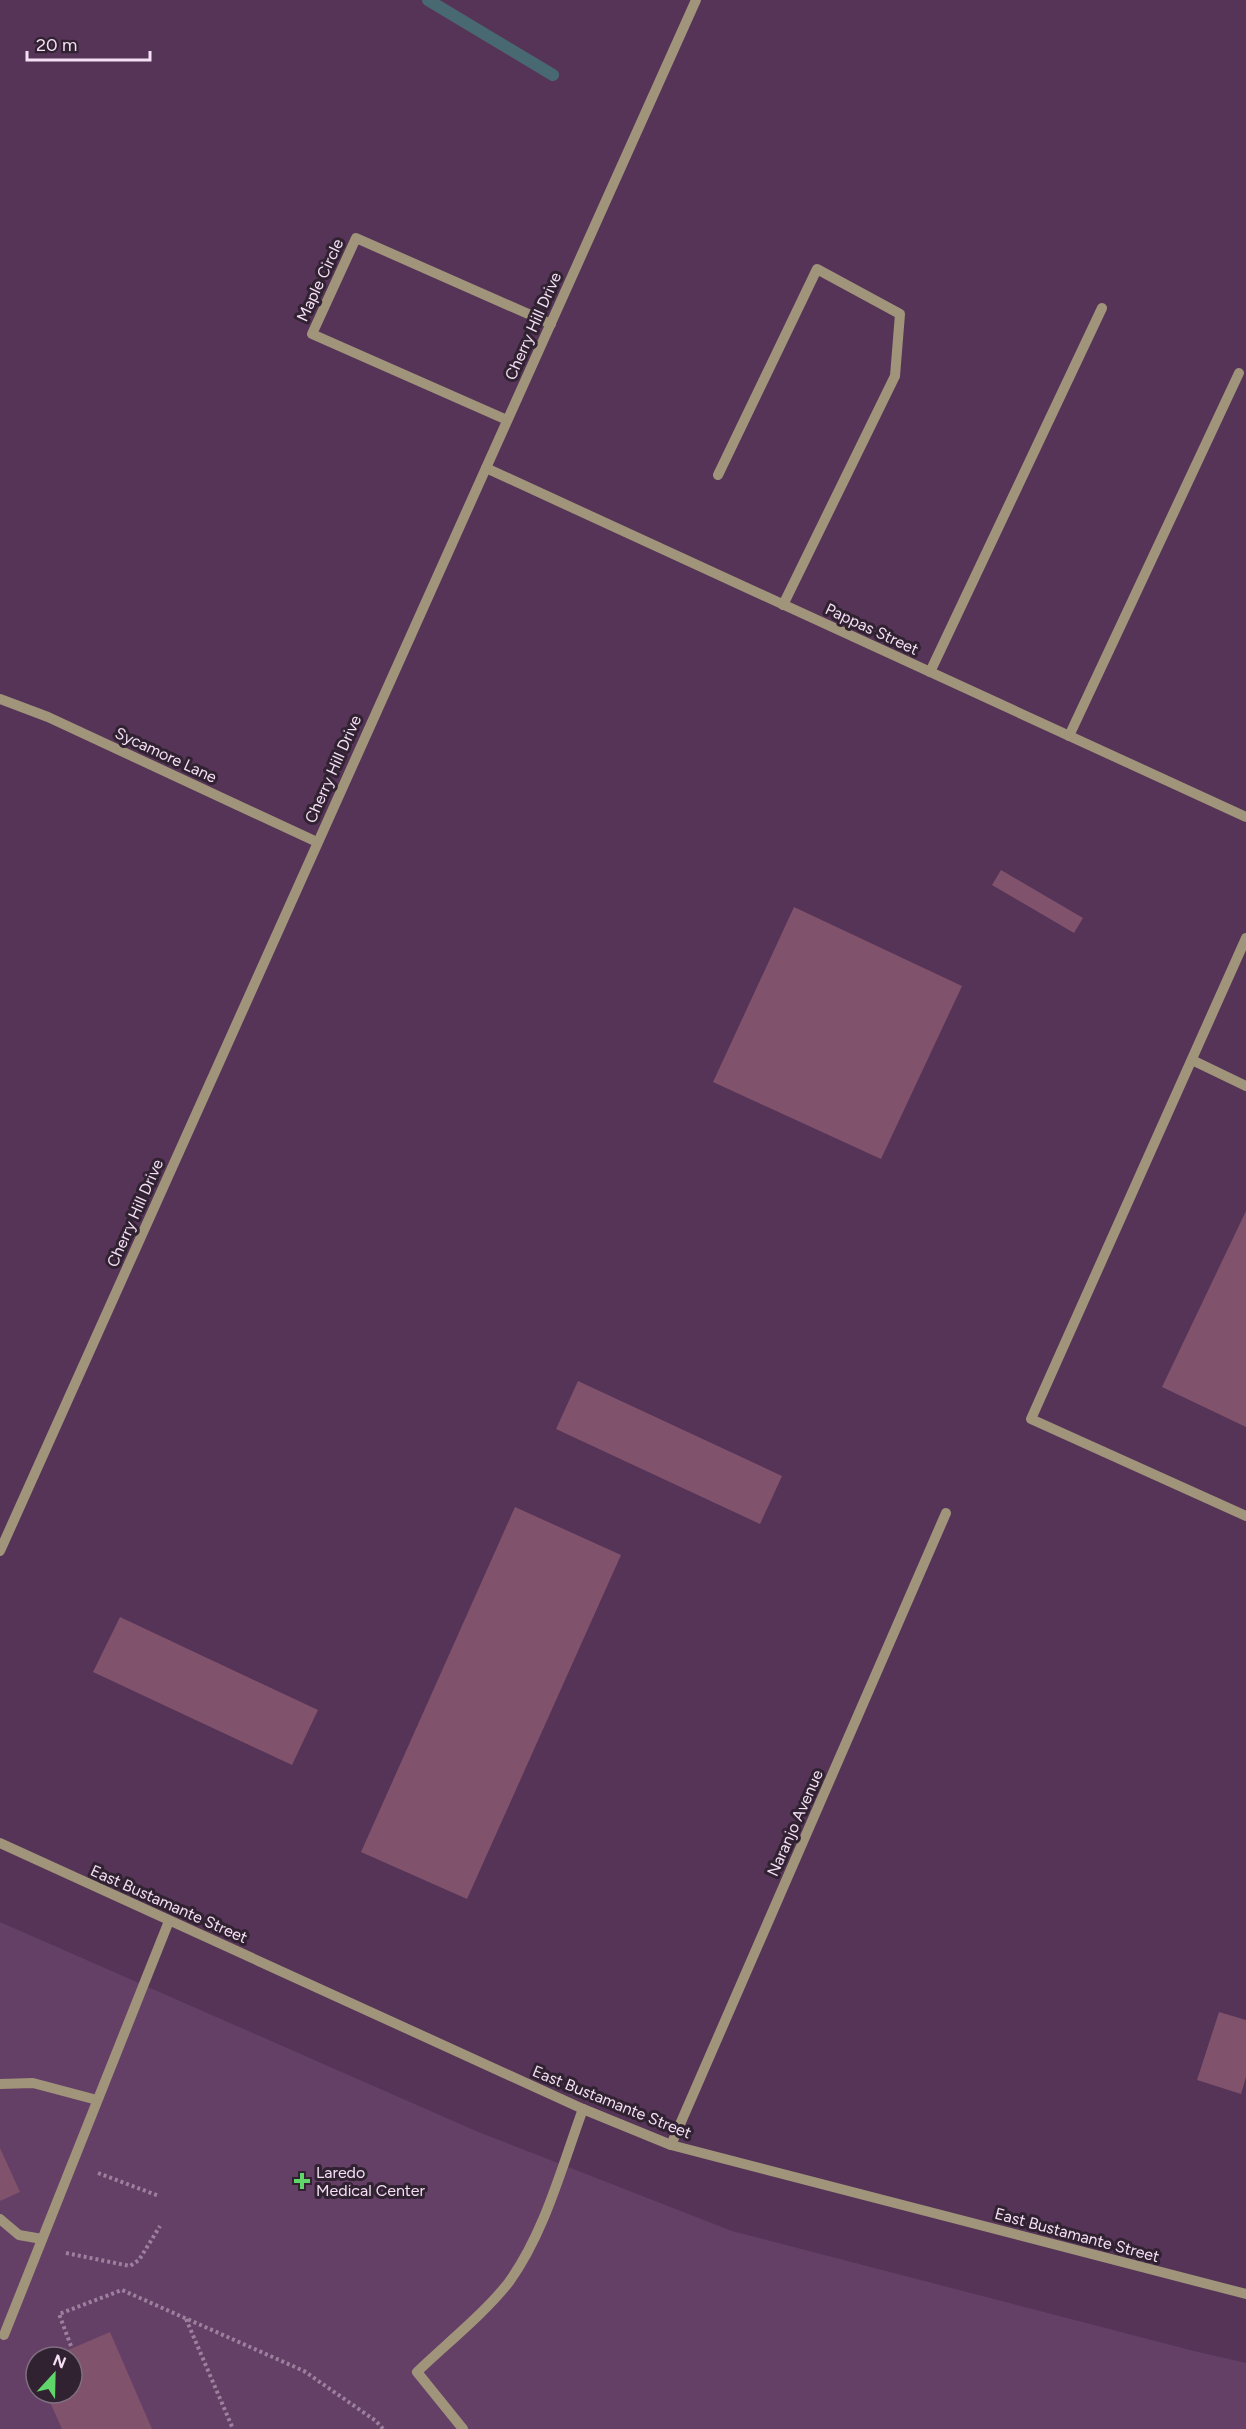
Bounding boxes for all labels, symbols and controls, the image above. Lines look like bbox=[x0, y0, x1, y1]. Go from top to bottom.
scale bar bbox=[27, 24, 150, 62]
text: 20 m bbox=[36, 34, 77, 56]
street label: Maple Circle bbox=[293, 235, 348, 324]
street label: Cherry Hill Drive bbox=[501, 269, 565, 383]
street label: Pappas Street bbox=[822, 599, 922, 659]
street label: Cherry Hill Drive bbox=[301, 712, 365, 826]
street label: Sycamore Lane bbox=[112, 723, 220, 787]
street label: Cherry Hill Drive bbox=[103, 1156, 167, 1270]
street label: Naranjo Avenue bbox=[763, 1767, 827, 1879]
street label: East Bustamante Street bbox=[88, 1861, 250, 1947]
street label: East Bustamante Street bbox=[530, 2061, 694, 2143]
place label: Laredo Medical Center bbox=[316, 2163, 426, 2200]
marker: Laredo Medical Center bbox=[293, 2172, 311, 2190]
street label: East Bustamante Street bbox=[993, 2204, 1161, 2266]
north arrow bbox=[24, 2345, 84, 2405]
text: N bbox=[50, 2350, 69, 2373]

